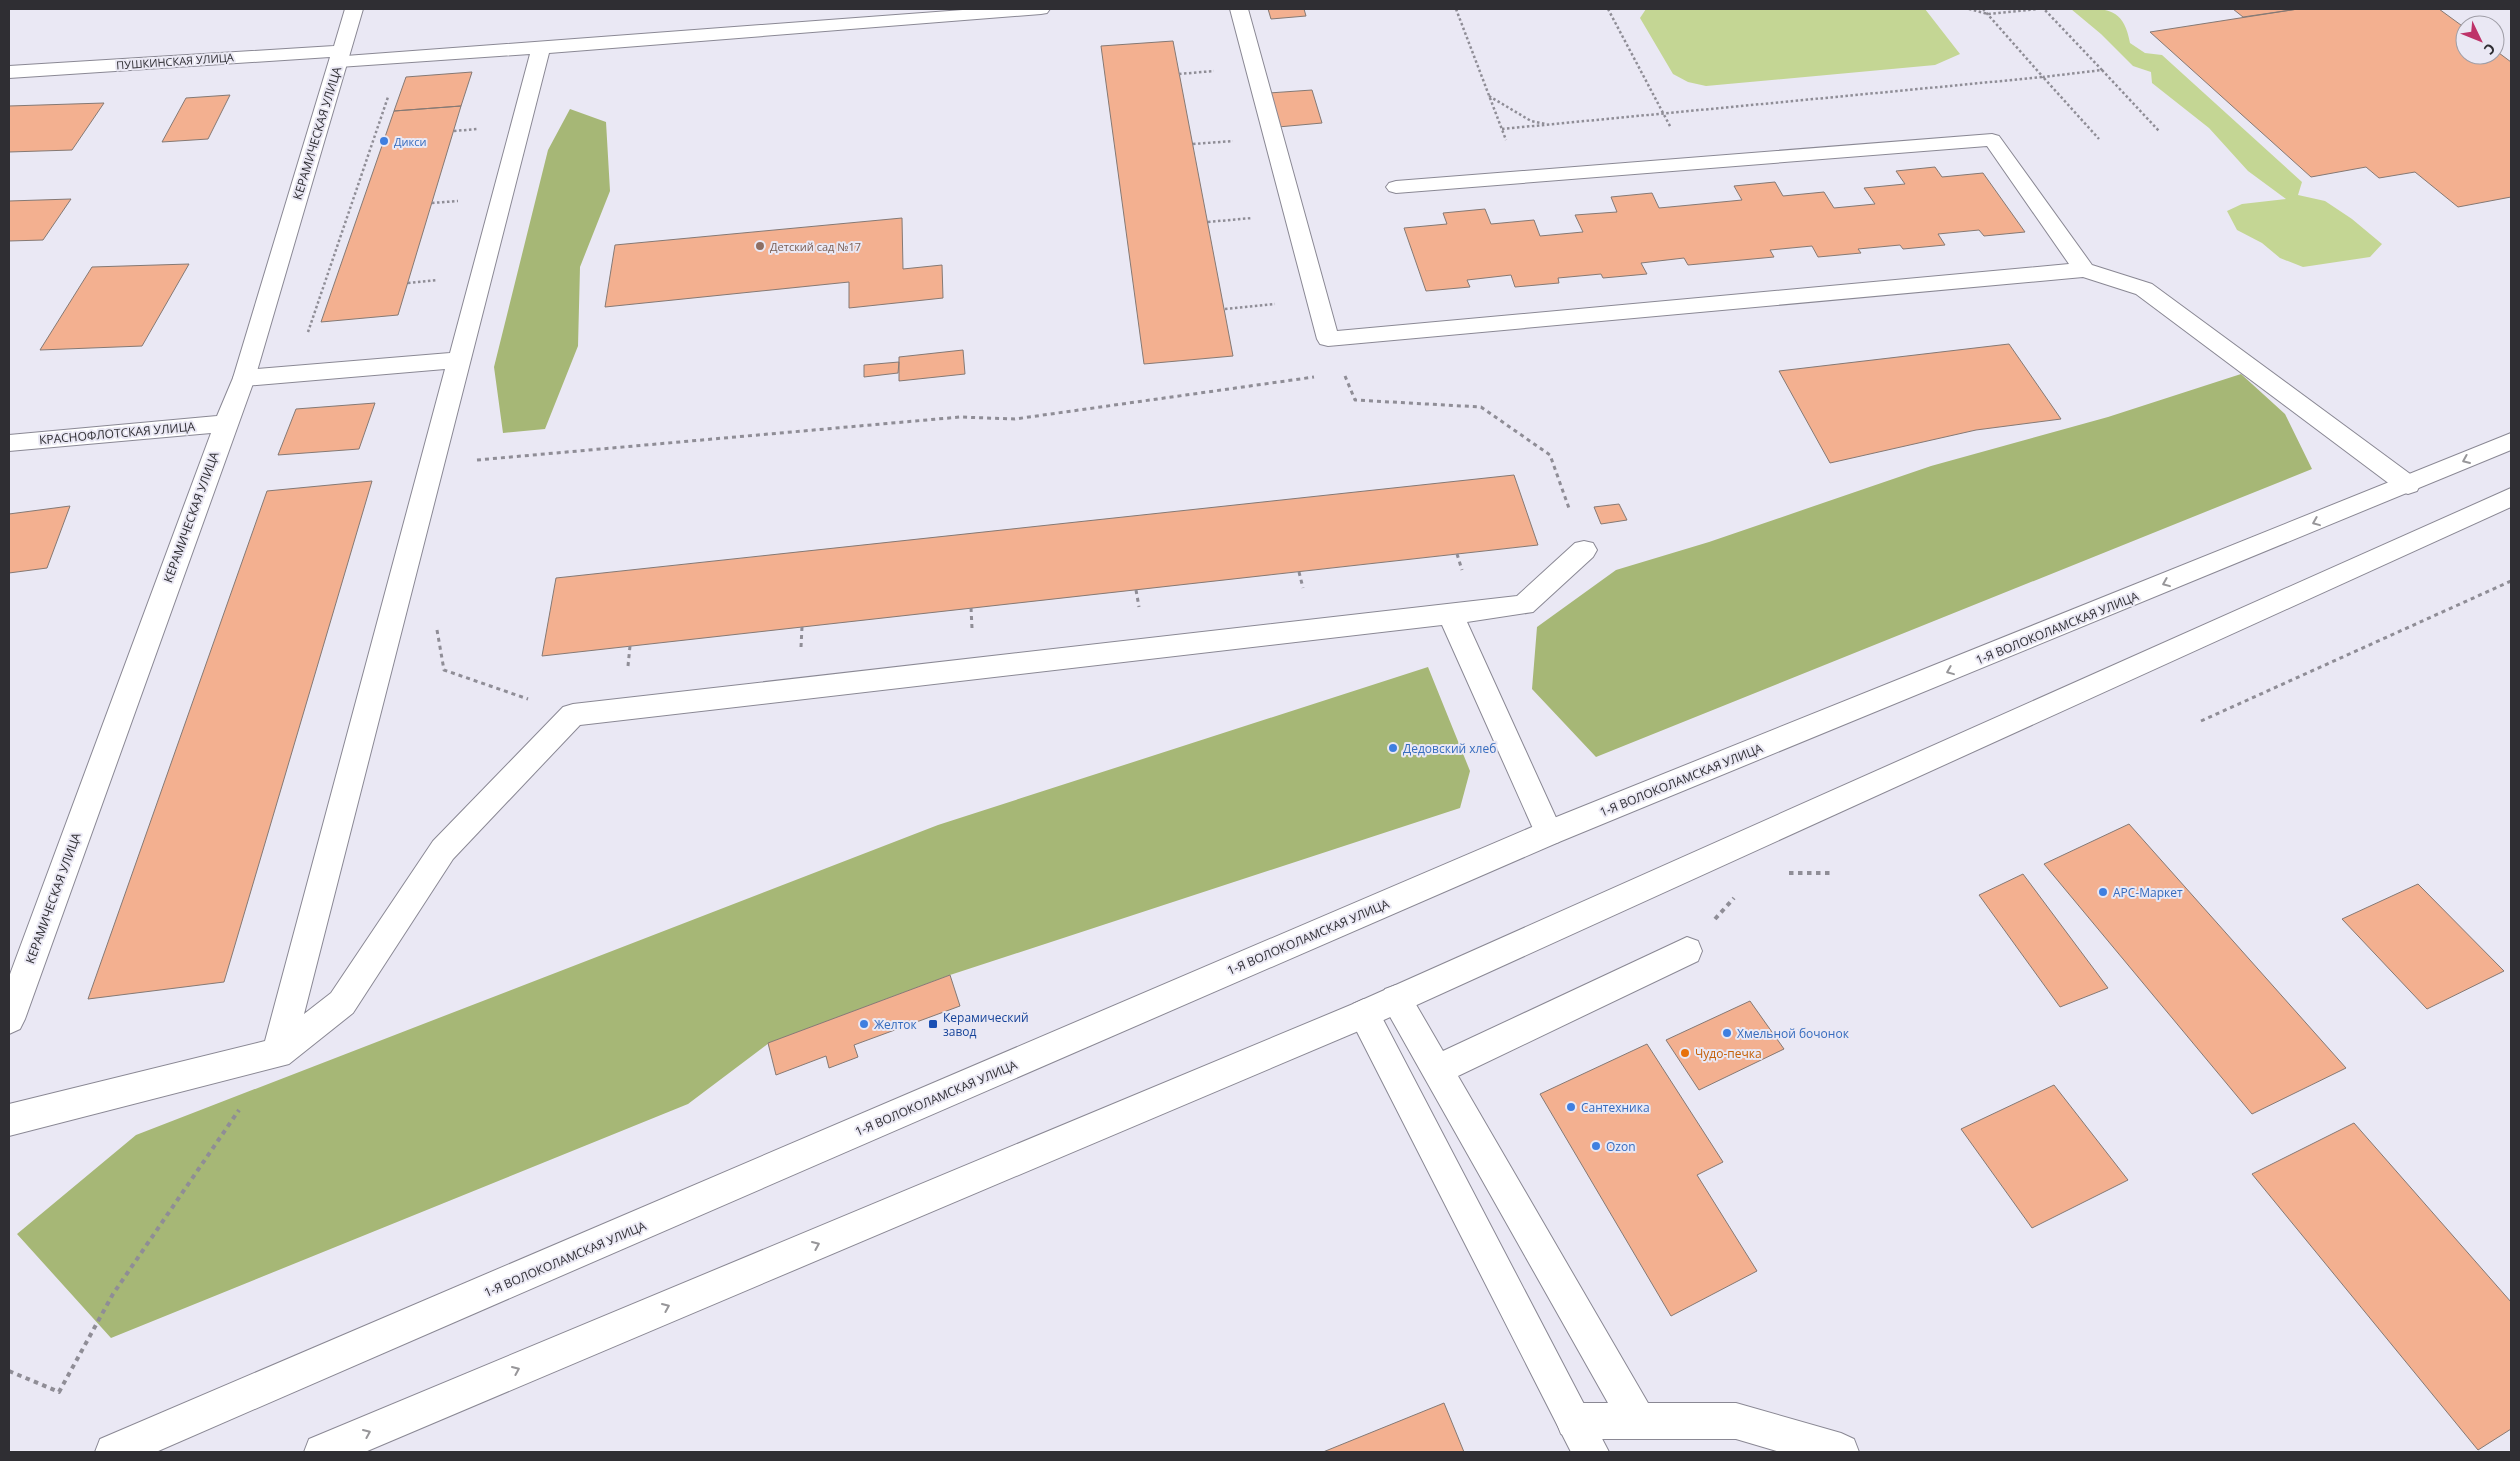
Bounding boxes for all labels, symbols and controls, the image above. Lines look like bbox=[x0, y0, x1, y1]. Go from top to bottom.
north arrow bbox=[2455, 15, 2505, 65]
text: С bbox=[2480, 39, 2500, 59]
street label: ПУШКИНСКАЯ УЛИЦА bbox=[116, 49, 234, 73]
street label: КЕРАМИЧЕСКАЯ УЛИЦА bbox=[289, 64, 345, 202]
place label: Дикси bbox=[394, 134, 426, 149]
marker: Дикси bbox=[378, 135, 390, 147]
place label: Детский сад №17 bbox=[770, 239, 861, 254]
marker: Детский сад №17 bbox=[754, 240, 766, 252]
street label: КРАСНОФЛОТСКАЯ УЛИЦА bbox=[38, 418, 196, 448]
street label: КЕРАМИЧЕСКАЯ УЛИЦА bbox=[159, 449, 223, 585]
one-way arrow bbox=[2462, 454, 2471, 465]
one-way arrow bbox=[2312, 516, 2321, 527]
one-way arrow bbox=[2162, 577, 2171, 588]
street label: 1-Я ВОЛОКОЛАМСКАЯ УЛИЦА bbox=[1973, 587, 2141, 669]
one-way arrow bbox=[1946, 664, 1955, 675]
street label: 1-Я ВОЛОКОЛАМСКАЯ УЛИЦА bbox=[1597, 739, 1765, 821]
place label: Дедовский хлеб bbox=[1403, 740, 1496, 757]
marker: Дедовский хлеб bbox=[1387, 742, 1399, 754]
street label: КЕРАМИЧЕСКАЯ УЛИЦА bbox=[21, 830, 85, 966]
place label: АРС-Маркет bbox=[2113, 884, 2183, 901]
marker: АРС-Маркет bbox=[2097, 886, 2109, 898]
street label: 1-Я ВОЛОКОЛАМСКАЯ УЛИЦА bbox=[1224, 895, 1392, 979]
place label: Керамический завод bbox=[943, 1009, 1029, 1040]
place label: Желток bbox=[874, 1016, 918, 1033]
marker: Желток bbox=[858, 1018, 870, 1030]
marker: Керамический завод bbox=[927, 1018, 939, 1030]
place label: Хмельной бочонок bbox=[1737, 1025, 1850, 1042]
marker: Хмельной бочонок bbox=[1721, 1027, 1733, 1039]
place label: Чудо-печка bbox=[1695, 1045, 1762, 1062]
marker: Чудо-печка bbox=[1679, 1047, 1691, 1059]
street label: 1-Я ВОЛОКОЛАМСКАЯ УЛИЦА bbox=[852, 1056, 1020, 1140]
place label: Сантехника bbox=[1581, 1099, 1650, 1116]
marker: Сантехника bbox=[1565, 1101, 1577, 1113]
place label: Ozon bbox=[1606, 1138, 1636, 1155]
marker: Ozon bbox=[1590, 1140, 1602, 1152]
street label: 1-Я ВОЛОКОЛАМСКАЯ УЛИЦА bbox=[481, 1217, 649, 1301]
one-way arrow bbox=[811, 1240, 820, 1251]
one-way arrow bbox=[661, 1303, 670, 1314]
one-way arrow bbox=[511, 1366, 520, 1377]
one-way arrow bbox=[362, 1429, 370, 1439]

